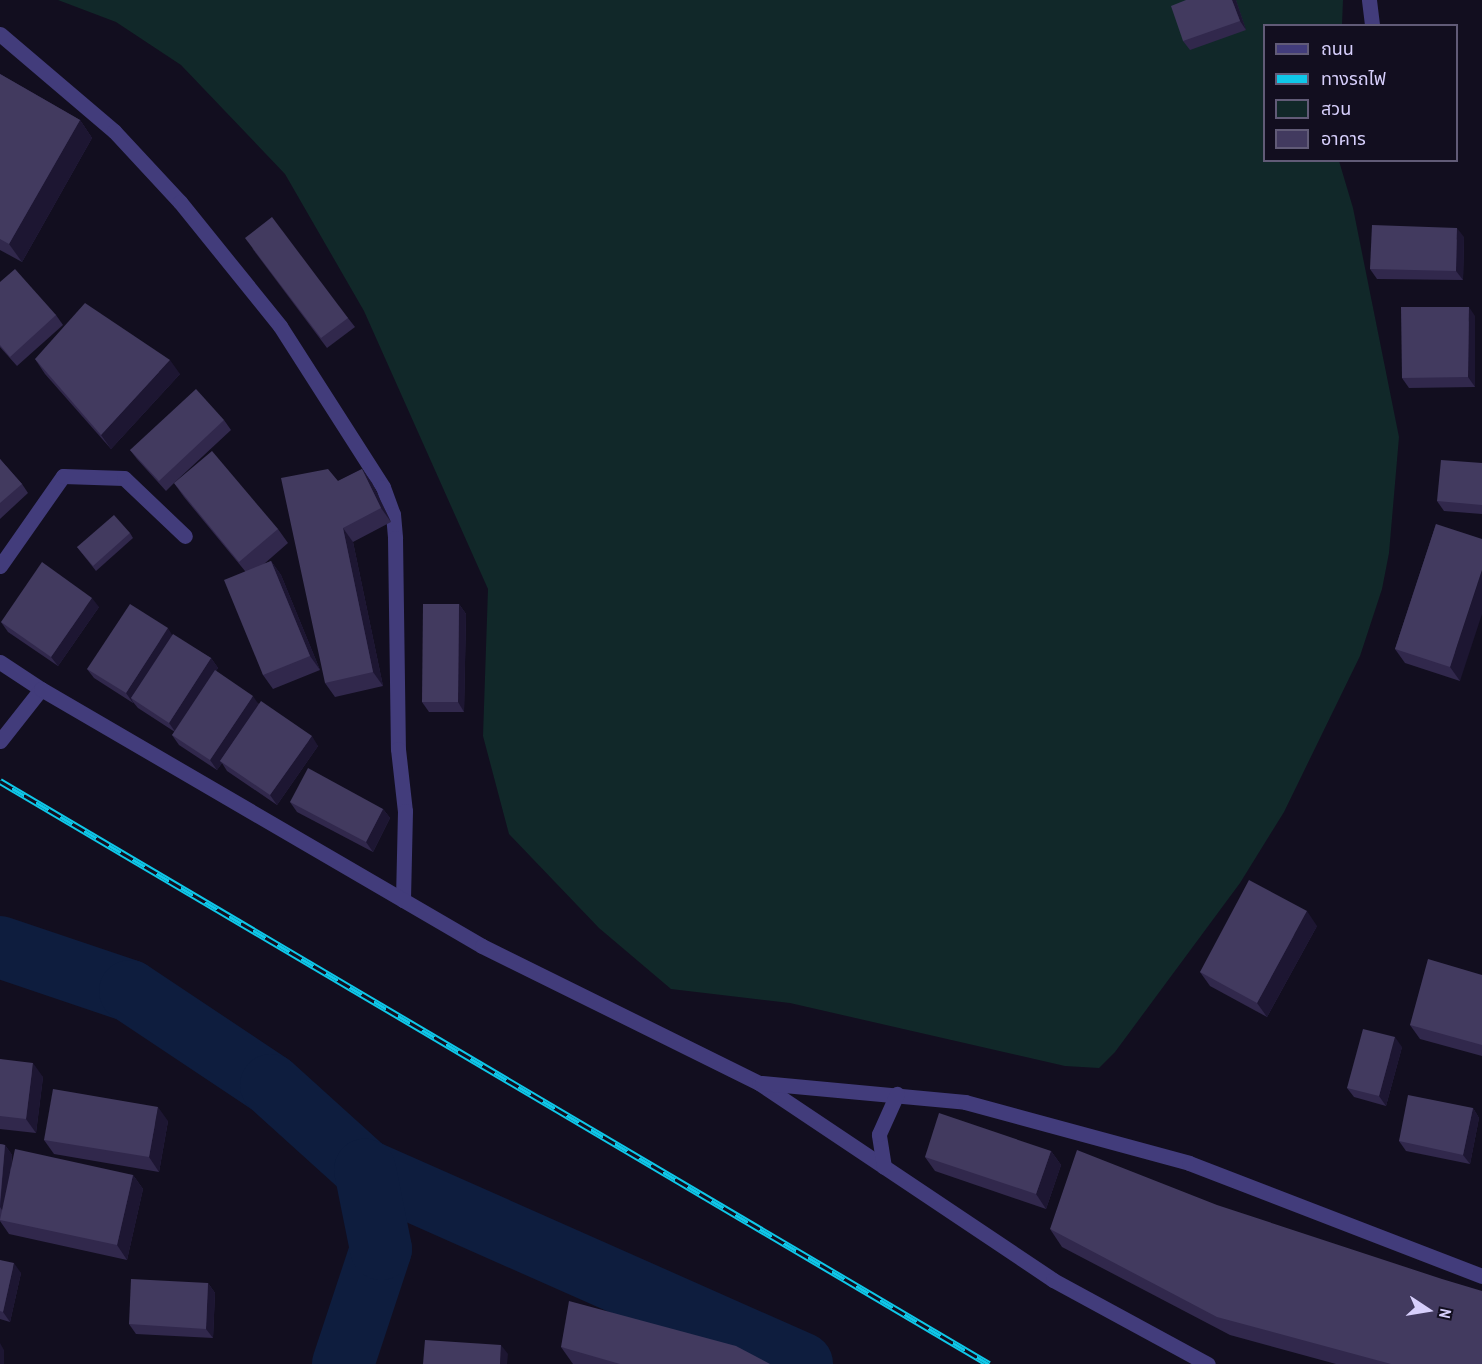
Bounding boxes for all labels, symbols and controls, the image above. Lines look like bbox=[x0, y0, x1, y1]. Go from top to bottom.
legend bbox=[1263, 24, 1458, 162]
text: ถนน bbox=[1321, 36, 1354, 61]
text: ทางรถไฟ bbox=[1321, 66, 1386, 91]
text: สวน bbox=[1321, 96, 1351, 121]
text: อาคาร bbox=[1321, 126, 1366, 151]
north arrow bbox=[1398, 1280, 1458, 1340]
text: N bbox=[1434, 1307, 1457, 1321]

